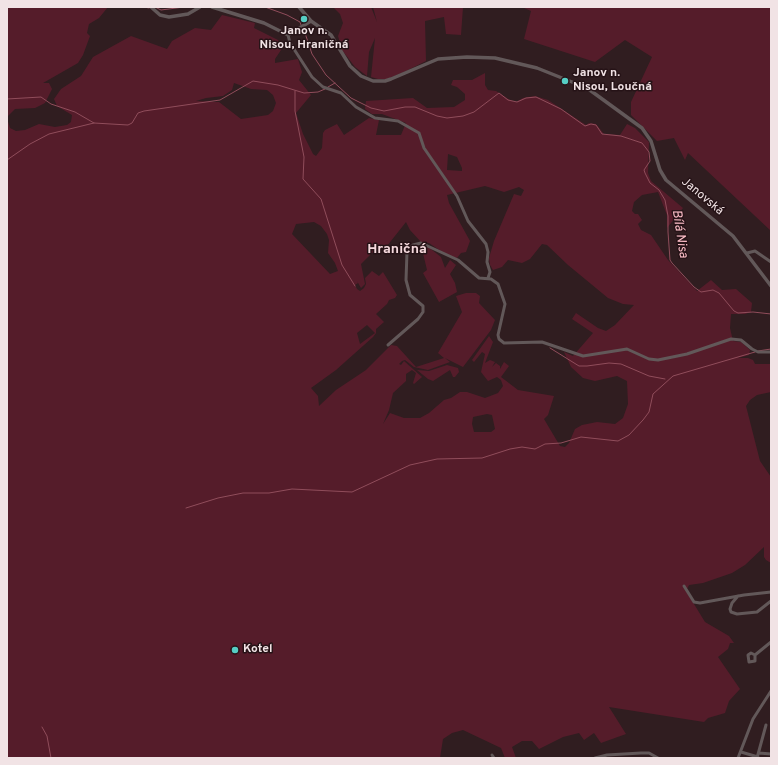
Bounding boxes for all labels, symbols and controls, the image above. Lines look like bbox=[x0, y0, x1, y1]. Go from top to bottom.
marker: Janov n. Nisou, Hraničná bbox=[299, 14, 309, 24]
place label: Janov n. Nisou, Hraničná bbox=[260, 25, 348, 53]
place label: Janov n. Nisou, Loučná bbox=[573, 67, 652, 95]
marker: Janov n. Nisou, Loučná bbox=[560, 76, 570, 86]
street label: Janovská bbox=[678, 175, 726, 219]
water label: Bílá Nisa bbox=[667, 209, 691, 259]
district label: Hraničná bbox=[367, 242, 427, 258]
place label: Kotel bbox=[243, 643, 273, 657]
marker: Kotel bbox=[230, 645, 240, 655]

